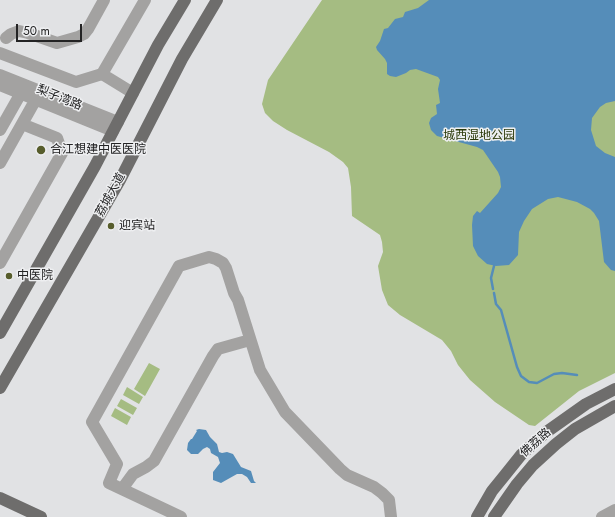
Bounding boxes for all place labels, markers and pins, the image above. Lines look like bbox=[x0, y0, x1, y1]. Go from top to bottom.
place label: 合江想建中医医院 bbox=[50, 143, 146, 157]
marker: 合江想建中医医院 bbox=[35, 144, 47, 156]
place label: 迎宾站 bbox=[119, 219, 155, 233]
marker: 迎宾站 bbox=[106, 221, 116, 231]
place label: 中医院 bbox=[17, 269, 53, 283]
marker: 中医院 bbox=[4, 271, 14, 281]

